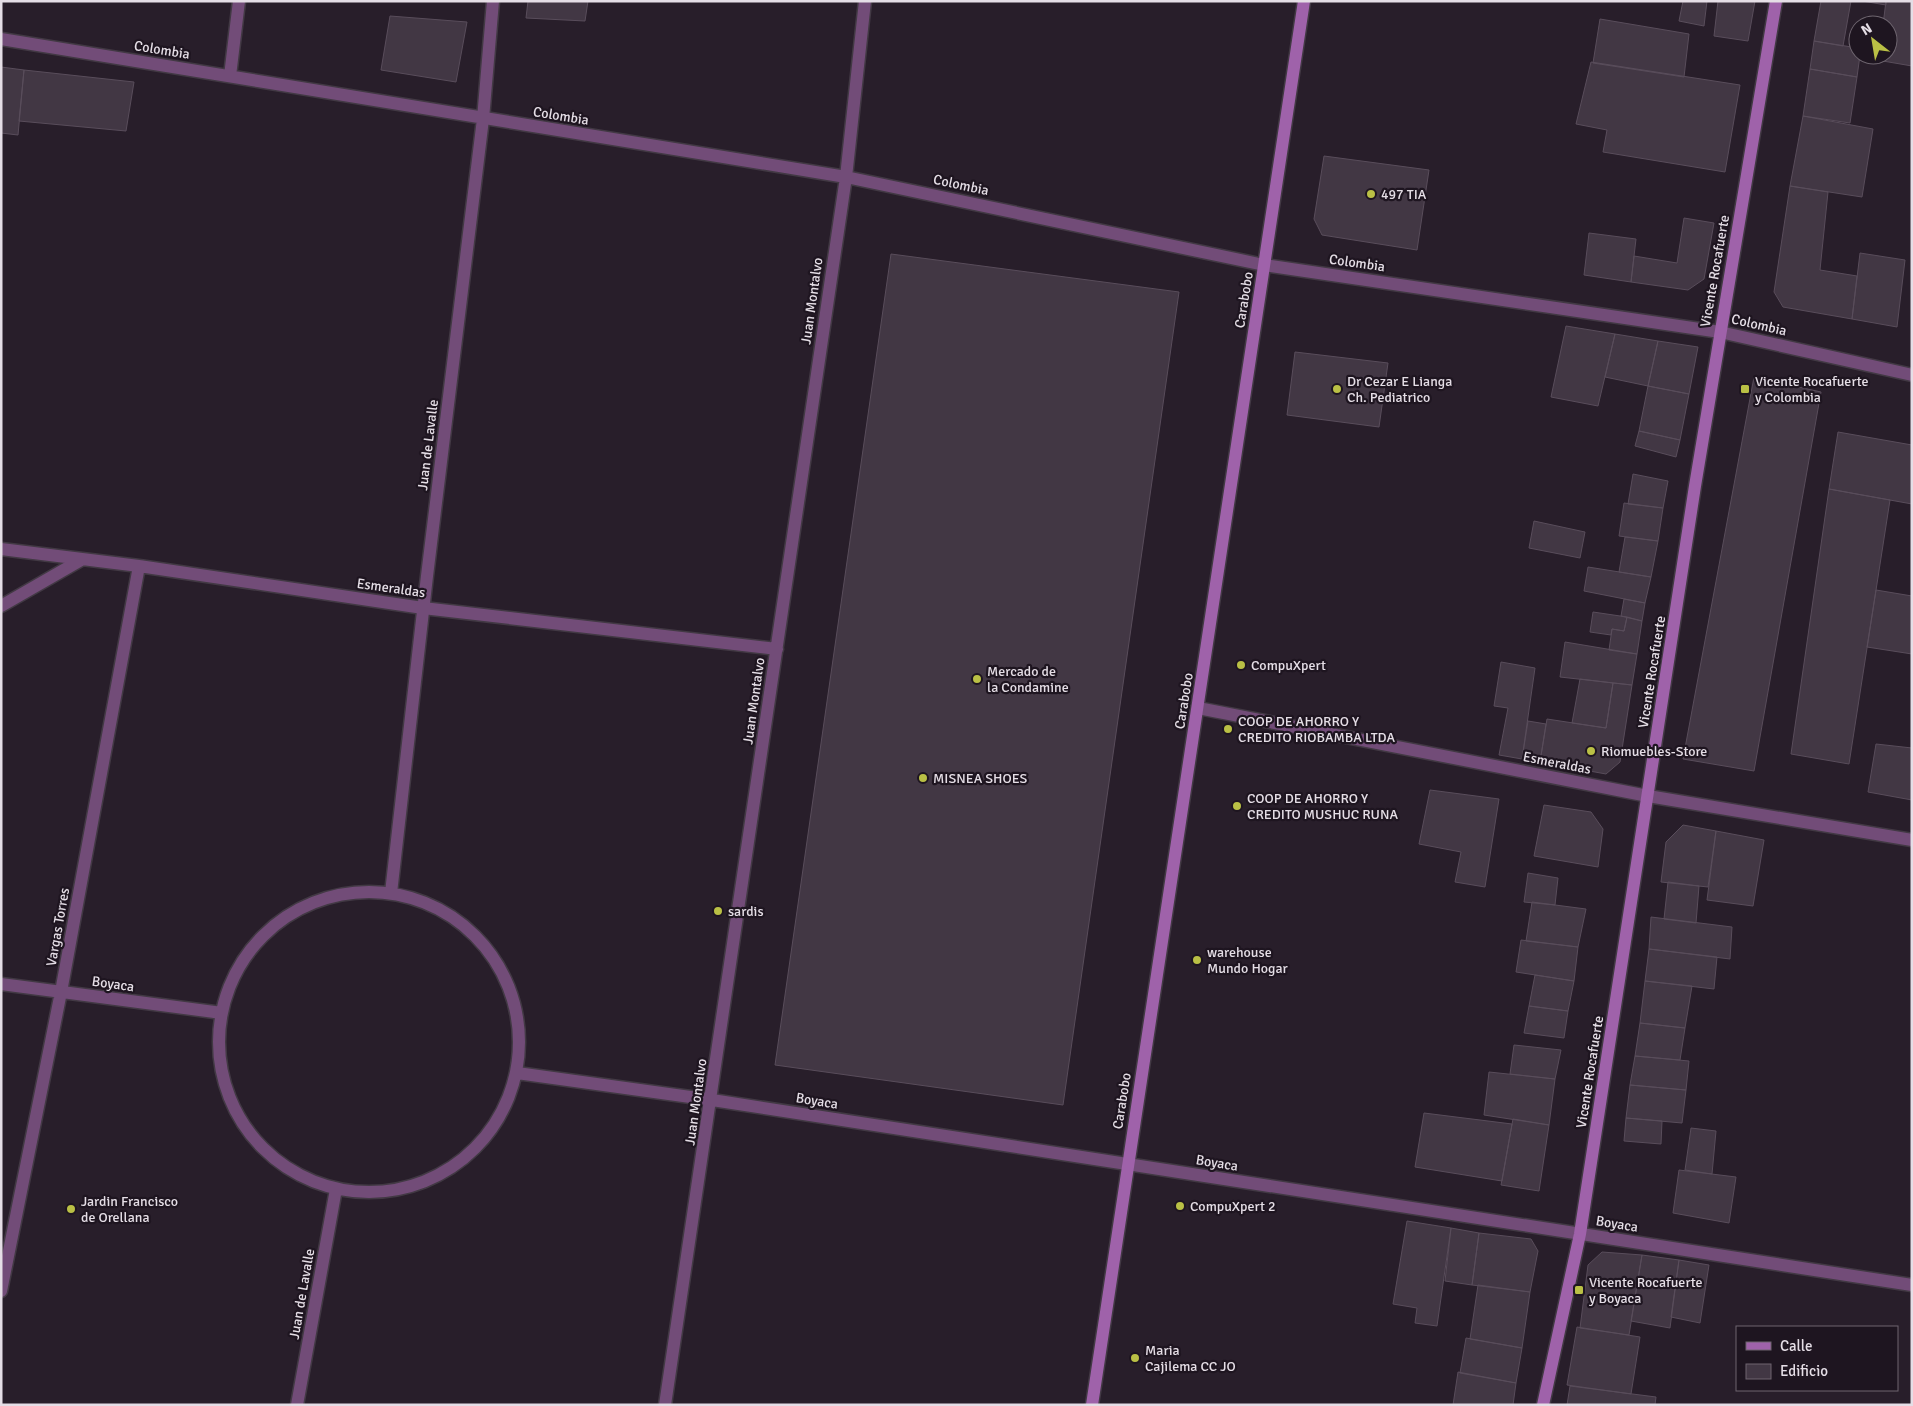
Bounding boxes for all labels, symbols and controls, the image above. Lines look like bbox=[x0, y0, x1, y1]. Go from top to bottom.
north arrow bbox=[1848, 15, 1898, 65]
text: N bbox=[1858, 19, 1875, 39]
street label: Colombia bbox=[133, 37, 191, 63]
street label: Colombia bbox=[532, 103, 590, 129]
street label: Colombia bbox=[932, 171, 990, 199]
place label: 497 TIA bbox=[1381, 186, 1427, 203]
marker: 497 TIA bbox=[1365, 188, 1377, 200]
street label: Vicente Rocafuerte bbox=[1697, 214, 1733, 328]
street label: Colombia bbox=[1328, 251, 1386, 275]
street label: Juan Montalvo bbox=[797, 257, 827, 345]
street label: Carabobo bbox=[1231, 271, 1257, 329]
street label: Colombia bbox=[1730, 310, 1788, 340]
place label: Dr Cezar E Lianga Ch. Pediatrico bbox=[1347, 373, 1452, 406]
place label: Vicente Rocafuerte y Colombia bbox=[1755, 373, 1869, 406]
marker: Dr Cezar E Lianga Ch. Pediatrico bbox=[1331, 383, 1343, 395]
marker: Vicente Rocafuerte y Colombia bbox=[1739, 383, 1751, 395]
street label: Juan de Lavalle bbox=[414, 398, 442, 492]
street label: Esmeraldas bbox=[356, 575, 426, 601]
street label: Vicente Rocafuerte bbox=[1635, 615, 1669, 729]
street label: Juan Montalvo bbox=[739, 657, 769, 745]
place label: CompuXpert bbox=[1251, 657, 1326, 674]
marker: CompuXpert bbox=[1235, 659, 1247, 671]
place label: Mercado de la Condamine bbox=[987, 663, 1069, 696]
street label: Carabobo bbox=[1171, 672, 1197, 730]
marker: Mercado de la Condamine bbox=[971, 673, 983, 685]
place label: COOP DE AHORRO Y CREDITO RIOBAMBA LTDA bbox=[1238, 713, 1395, 746]
marker: COOP DE AHORRO Y CREDITO RIOBAMBA LTDA bbox=[1222, 723, 1234, 735]
place label: Riomuebles-Store bbox=[1601, 743, 1707, 760]
marker: Riomuebles-Store bbox=[1585, 745, 1597, 757]
street label: Esmeraldas bbox=[1521, 748, 1593, 778]
place label: MISNEA SHOES bbox=[933, 770, 1028, 787]
marker: MISNEA SHOES bbox=[917, 772, 929, 784]
place label: COOP DE AHORRO Y CREDITO MUSHUC RUNA bbox=[1247, 790, 1398, 823]
marker: COOP DE AHORRO Y CREDITO MUSHUC RUNA bbox=[1231, 800, 1243, 812]
street label: Vargas Torres bbox=[43, 886, 73, 968]
place label: sardis bbox=[728, 903, 764, 920]
marker: sardis bbox=[712, 905, 724, 917]
place label: warehouse Mundo Hogar bbox=[1207, 944, 1289, 977]
marker: warehouse Mundo Hogar bbox=[1191, 954, 1203, 966]
street label: Boyaca bbox=[91, 973, 135, 995]
street label: Vicente Rocafuerte bbox=[1573, 1015, 1607, 1129]
street label: Juan Montalvo bbox=[681, 1058, 711, 1146]
street label: Carabobo bbox=[1109, 1072, 1135, 1130]
street label: Boyaca bbox=[795, 1089, 839, 1113]
street label: Boyaca bbox=[1195, 1151, 1239, 1175]
place label: Jardin Francisco de Orellana bbox=[81, 1193, 178, 1226]
place label: CompuXpert 2 bbox=[1190, 1198, 1276, 1215]
marker: CompuXpert 2 bbox=[1174, 1200, 1186, 1212]
marker: Jardin Francisco de Orellana bbox=[65, 1203, 77, 1215]
street label: Boyaca bbox=[1595, 1212, 1639, 1236]
street label: Juan de Lavalle bbox=[286, 1247, 318, 1341]
place label: Vicente Rocafuerte y Boyaca bbox=[1589, 1274, 1703, 1307]
marker: Vicente Rocafuerte y Boyaca bbox=[1573, 1284, 1585, 1296]
legend bbox=[1736, 1326, 1898, 1391]
text: Calle bbox=[1780, 1337, 1813, 1355]
place label: Maria Cajilema CC JO bbox=[1145, 1342, 1236, 1375]
marker: Maria Cajilema CC JO bbox=[1129, 1352, 1141, 1364]
text: Edificio bbox=[1780, 1362, 1828, 1380]

